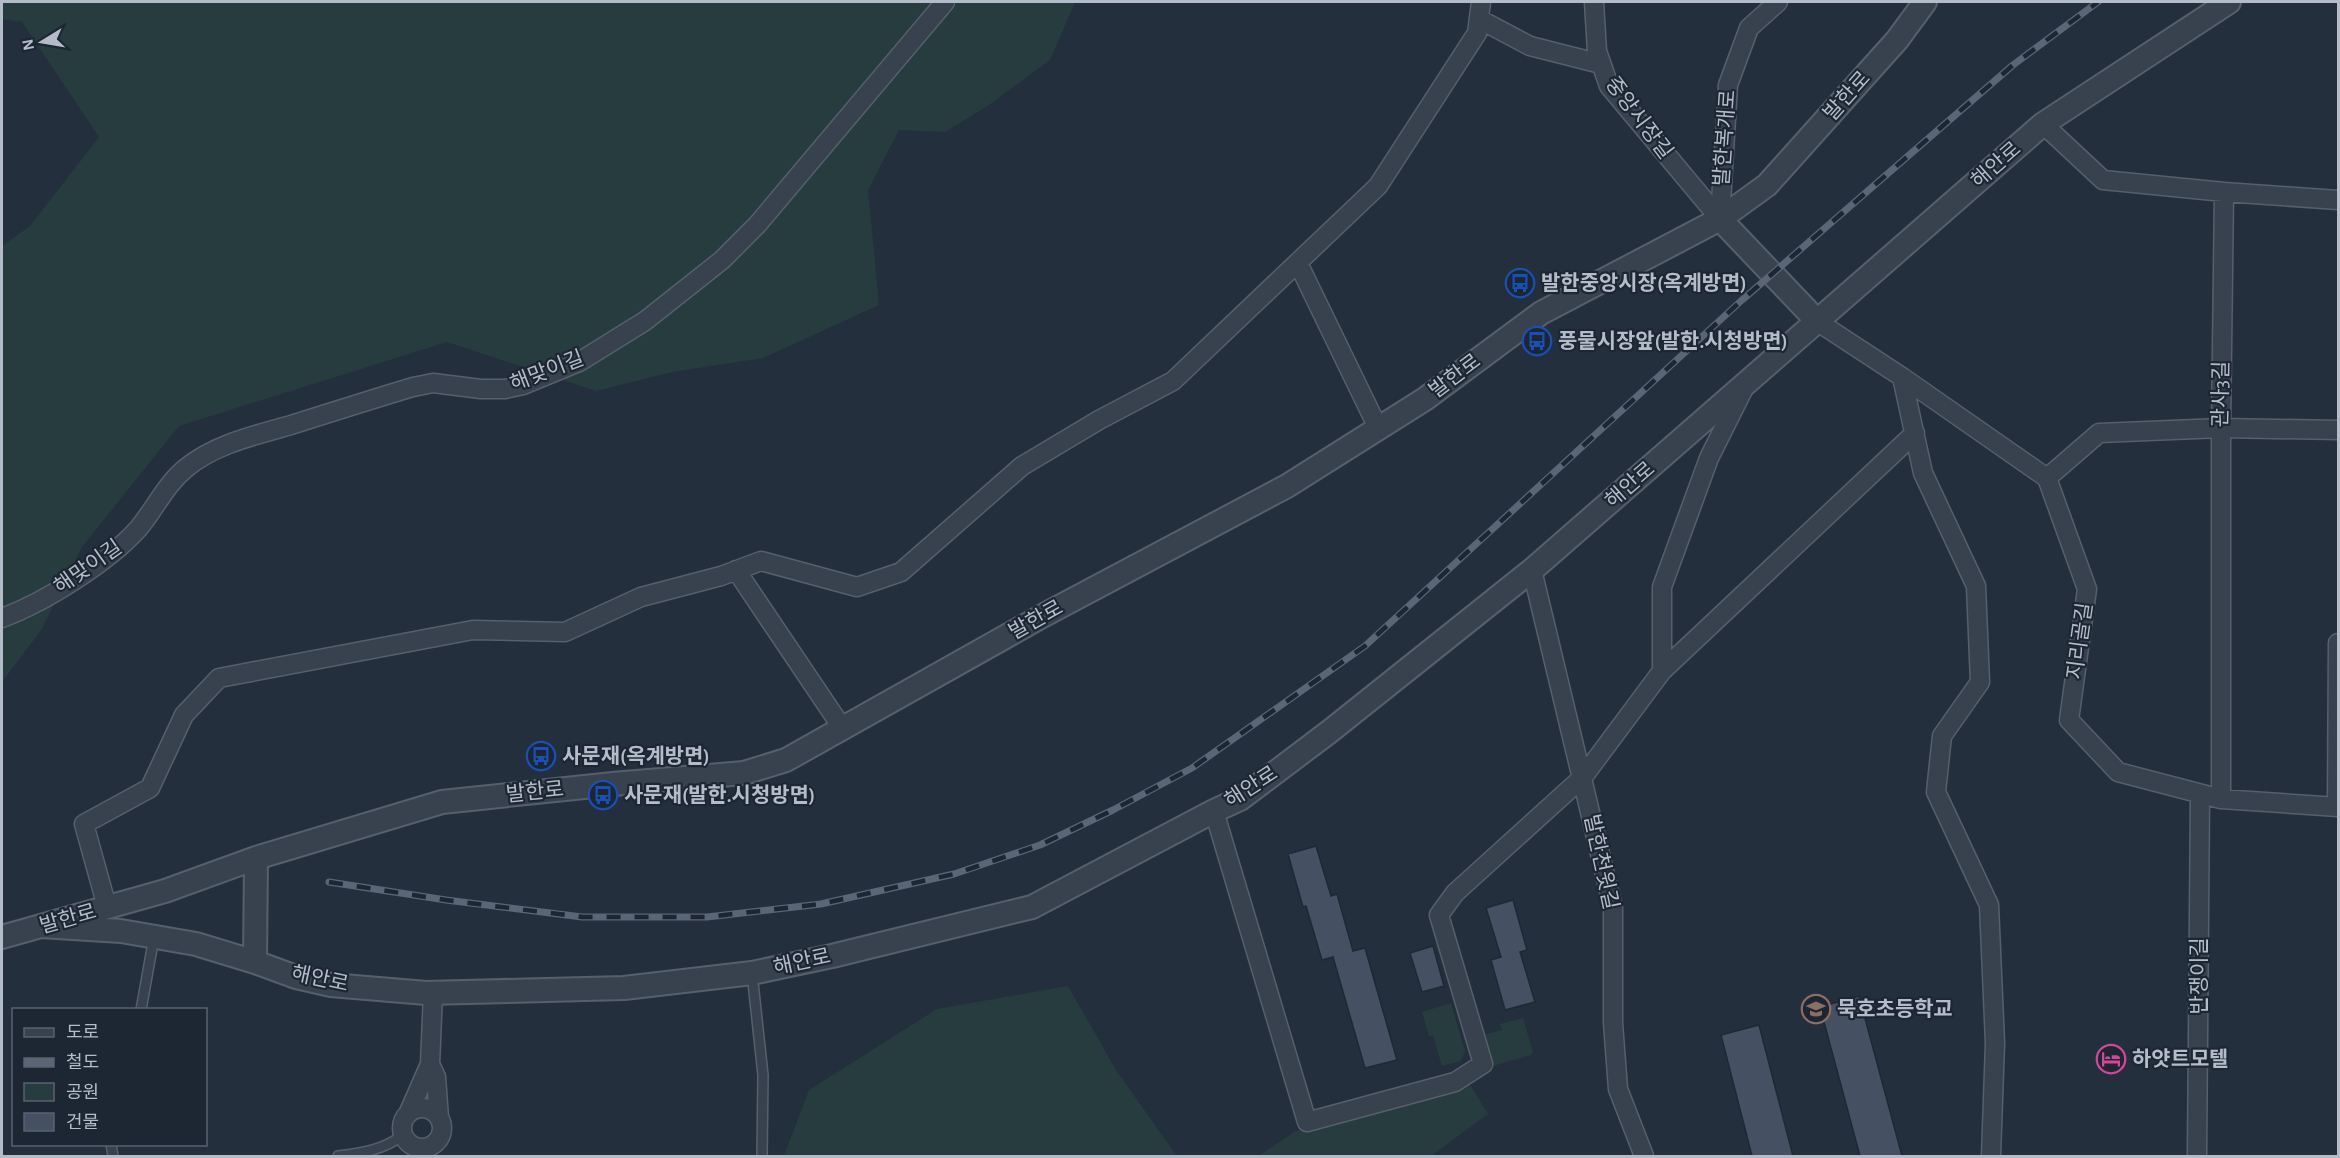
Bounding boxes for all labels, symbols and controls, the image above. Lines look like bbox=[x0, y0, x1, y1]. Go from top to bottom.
north arrow bbox=[12, 12, 72, 72]
text: N bbox=[19, 38, 37, 52]
street label: 발한로 bbox=[1819, 67, 1874, 125]
street label: 중앙시장길 bbox=[1602, 73, 1677, 163]
street label: 발한복개로 bbox=[1710, 89, 1739, 187]
street label: 해안로 bbox=[1967, 137, 2025, 192]
bus stop icon: 발한중앙시장(옥계방면) bbox=[1504, 267, 1536, 299]
place label: 발한중앙시장(옥계방면) bbox=[1541, 272, 1747, 294]
bus stop icon: 풍물시장앞(발한.시청방면) bbox=[1521, 325, 1553, 357]
place label: 풍물시장앞(발한.시청방면) bbox=[1558, 330, 1788, 352]
street label: 해맞이길 bbox=[507, 346, 587, 395]
street label: 발한로 bbox=[1425, 349, 1484, 402]
street label: 관사3길 bbox=[2209, 360, 2232, 427]
street label: 해안로 bbox=[1601, 457, 1659, 512]
street label: 해맞이길 bbox=[50, 535, 126, 598]
street label: 발한로 bbox=[1005, 596, 1066, 643]
street label: 지리골길 bbox=[2063, 601, 2096, 681]
bus stop icon: 사문재(옥계방면) bbox=[525, 740, 557, 772]
place label: 사문재(옥계방면) bbox=[562, 745, 710, 767]
street label: 해안로 bbox=[1220, 762, 1281, 812]
street label: 발한로 bbox=[505, 778, 565, 805]
bus stop icon: 사문재(발한.시청방면) bbox=[587, 779, 619, 811]
place label: 사문재(발한.시청방면) bbox=[624, 784, 815, 806]
street label: 발한천윗길 bbox=[1581, 812, 1622, 911]
street label: 발한로 bbox=[37, 900, 99, 937]
street label: 반쟁이길 bbox=[2188, 937, 2210, 1015]
street label: 해안로 bbox=[771, 945, 833, 978]
street label: 해안로 bbox=[289, 962, 351, 995]
school or university icon: 묵호초등학교 bbox=[1800, 993, 1832, 1025]
place label: 묵호초등학교 bbox=[1837, 998, 1953, 1020]
legend bbox=[12, 1008, 207, 1146]
text: 도로 bbox=[66, 1024, 99, 1042]
hotel icon: 하얏트모텔 bbox=[2095, 1043, 2127, 1075]
place label: 하얏트모텔 bbox=[2132, 1048, 2229, 1070]
text: 철도 bbox=[66, 1053, 99, 1072]
text: 공원 bbox=[66, 1083, 99, 1102]
text: 건물 bbox=[66, 1113, 99, 1132]

